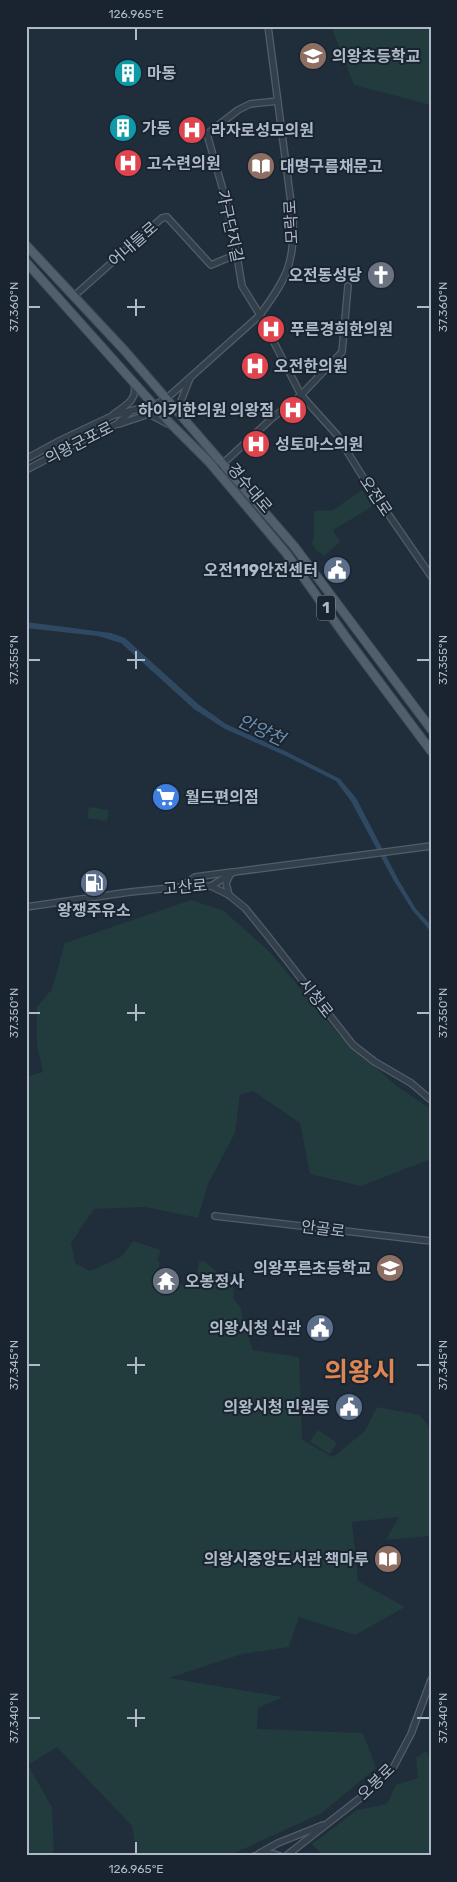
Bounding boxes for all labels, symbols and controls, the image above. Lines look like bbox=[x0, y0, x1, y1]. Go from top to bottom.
text: 126.965°E bbox=[108, 7, 164, 21]
school or university icon: 의왕초등학교 bbox=[298, 41, 328, 71]
place label: 의왕초등학교 bbox=[332, 47, 421, 66]
building icon: 마동 bbox=[113, 58, 143, 88]
place label: 마동 bbox=[147, 64, 176, 83]
building icon: 가동 bbox=[108, 113, 138, 143]
hospital icon: 라자로성모의원 bbox=[177, 115, 207, 145]
place label: 가동 bbox=[142, 119, 171, 138]
place label: 라자로성모의원 bbox=[211, 121, 314, 140]
hospital icon: 고수련의원 bbox=[113, 148, 143, 178]
library icon: 대명구름채문고 bbox=[246, 151, 276, 181]
place label: 고수련의원 bbox=[147, 154, 221, 173]
place label: 대명구름채문고 bbox=[280, 157, 383, 176]
street label: 가구단지길 bbox=[213, 188, 247, 264]
street label: 모락로 bbox=[280, 199, 302, 245]
street label: 어내들로 bbox=[105, 217, 162, 270]
church icon: 오전동성당 bbox=[366, 260, 396, 290]
place label: 오전동성당 bbox=[288, 266, 362, 285]
text: 37.360°N bbox=[7, 282, 21, 332]
text: 37.360°N bbox=[436, 282, 450, 332]
hospital icon: 푸른경희한의원 bbox=[256, 314, 286, 344]
place label: 푸른경희한의원 bbox=[290, 320, 393, 339]
hospital icon: 오전한의원 bbox=[240, 351, 270, 381]
place label: 오전한의원 bbox=[274, 357, 348, 376]
hospital icon: 하이키한의원 의왕점 bbox=[278, 395, 308, 425]
place label: 하이키한의원 의왕점 bbox=[138, 401, 274, 420]
street label: 의왕군포로 bbox=[42, 418, 116, 468]
hospital icon: 성토마스의원 bbox=[241, 429, 271, 459]
place label: 성토마스의원 bbox=[275, 435, 363, 454]
street label: 경수대로 bbox=[224, 459, 276, 517]
street label: 오전로 bbox=[356, 472, 396, 520]
public building icon: 오전119안전센터 bbox=[322, 555, 352, 585]
place label: 오전119안전센터 bbox=[204, 561, 318, 580]
road number: 1 bbox=[317, 596, 335, 620]
text: 37.355°N bbox=[7, 635, 21, 685]
text: 37.355°N bbox=[436, 635, 450, 685]
water label: 안양천 bbox=[234, 710, 290, 751]
supermarket icon: 월드편의점 bbox=[151, 782, 181, 812]
place label: 월드편의점 bbox=[185, 788, 259, 807]
fuel station icon: 왕쟁주유소 bbox=[79, 868, 109, 898]
street label: 고산로 bbox=[162, 876, 208, 898]
place label: 왕쟁주유소 bbox=[57, 901, 131, 920]
street label: 시청로 bbox=[295, 975, 337, 1021]
text: 37.350°N bbox=[7, 988, 21, 1038]
text: 37.350°N bbox=[436, 988, 450, 1038]
street label: 안골로 bbox=[300, 1217, 346, 1241]
school or university icon: 의왕푸른초등학교 bbox=[375, 1253, 405, 1283]
place label: 의왕푸른초등학교 bbox=[253, 1259, 371, 1278]
temple icon: 오봉정사 bbox=[151, 1266, 181, 1296]
place label: 오봉정사 bbox=[185, 1272, 244, 1291]
public building icon: 의왕시청 신관 bbox=[305, 1313, 335, 1343]
place label: 의왕시청 신관 bbox=[209, 1319, 301, 1338]
text: 37.345°N bbox=[7, 1340, 21, 1390]
text: 37.345°N bbox=[436, 1340, 450, 1390]
district label: 의왕시 bbox=[324, 1357, 396, 1388]
public building icon: 의왕시청 민원동 bbox=[334, 1392, 364, 1422]
place label: 의왕시청 민원동 bbox=[224, 1398, 330, 1417]
library icon: 의왕시중앙도서관 책마루 bbox=[373, 1544, 403, 1574]
place label: 의왕시중앙도서관 책마루 bbox=[204, 1550, 369, 1569]
text: 37.340°N bbox=[7, 1693, 21, 1743]
text: 37.340°N bbox=[436, 1693, 450, 1743]
street label: 오봉로 bbox=[354, 1760, 399, 1804]
text: 126.965°E bbox=[108, 1862, 164, 1876]

